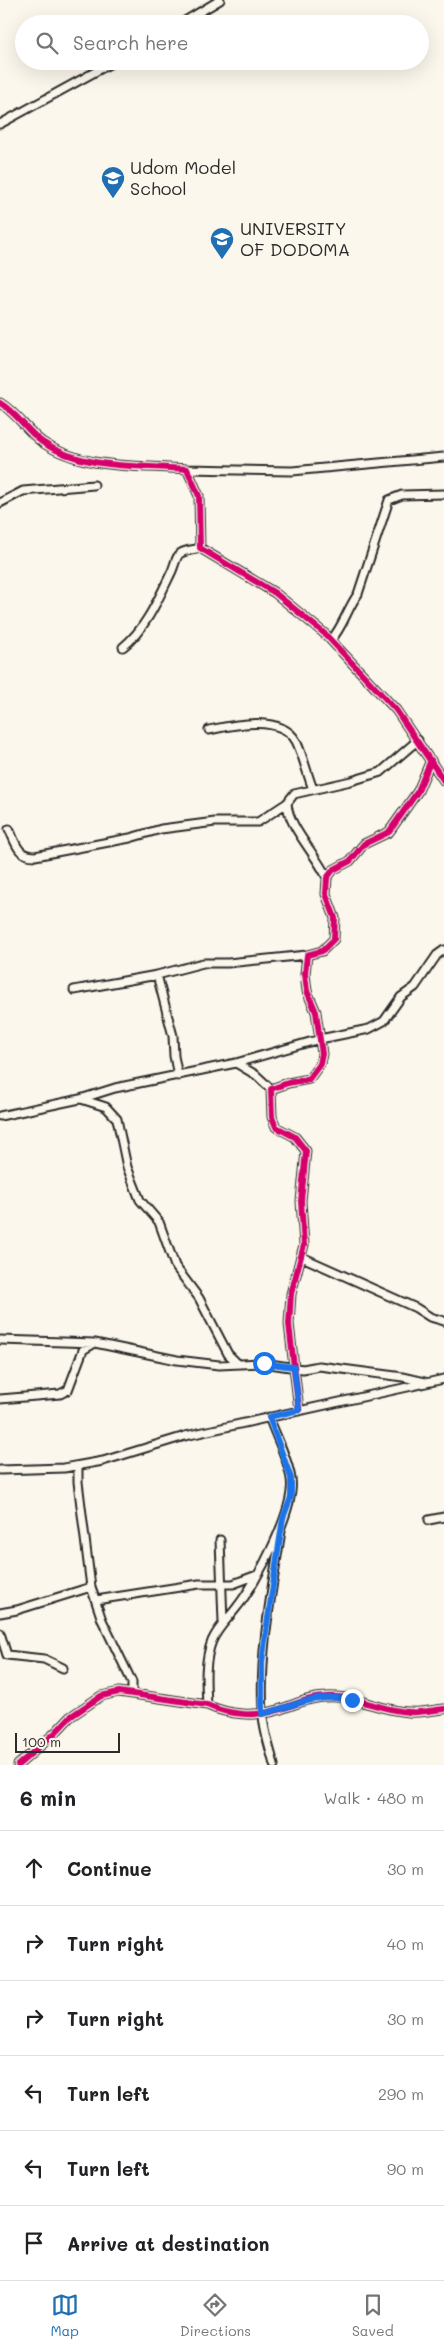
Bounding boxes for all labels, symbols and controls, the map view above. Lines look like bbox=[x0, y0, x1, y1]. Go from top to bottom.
search box bbox=[15, 15, 429, 70]
icon: search bbox=[33, 29, 61, 57]
text: Search here bbox=[73, 30, 189, 55]
place label: Udom Model School bbox=[130, 155, 236, 200]
school or university icon: Udom Model School bbox=[100, 165, 126, 199]
place label: UNIVERSITY OF DODOMA bbox=[240, 216, 350, 261]
school or university icon: UNIVERSITY OF DODOMA bbox=[209, 226, 235, 260]
route start bbox=[253, 1352, 276, 1375]
route end bbox=[341, 1689, 364, 1712]
scale bar bbox=[15, 1730, 120, 1753]
text: 100 m bbox=[22, 1732, 61, 1751]
text: 6 min bbox=[20, 1784, 76, 1811]
text: Walk · 480 m bbox=[323, 1787, 424, 1808]
icon: ahead bbox=[20, 1854, 48, 1882]
text: Continue bbox=[67, 1856, 152, 1881]
text: 30 m bbox=[387, 1858, 424, 1879]
icon: right bbox=[20, 1929, 48, 1957]
text: Turn right bbox=[67, 1931, 164, 1956]
text: 40 m bbox=[387, 1933, 424, 1954]
icon: right bbox=[20, 2004, 48, 2032]
text: Turn right bbox=[67, 2006, 164, 2031]
text: 30 m bbox=[387, 2008, 424, 2029]
icon: left bbox=[20, 2079, 48, 2107]
text: Turn left bbox=[67, 2081, 150, 2106]
text: 290 m bbox=[378, 2083, 424, 2104]
icon: left bbox=[20, 2154, 48, 2182]
text: Turn left bbox=[67, 2156, 150, 2181]
text: 90 m bbox=[387, 2158, 424, 2179]
icon: arrive bbox=[20, 2229, 48, 2257]
text: Arrive at destination bbox=[67, 2231, 270, 2256]
tab: Map bbox=[50, 2291, 79, 2340]
tab: Directions bbox=[180, 2291, 251, 2340]
tab: Saved bbox=[352, 2291, 394, 2340]

